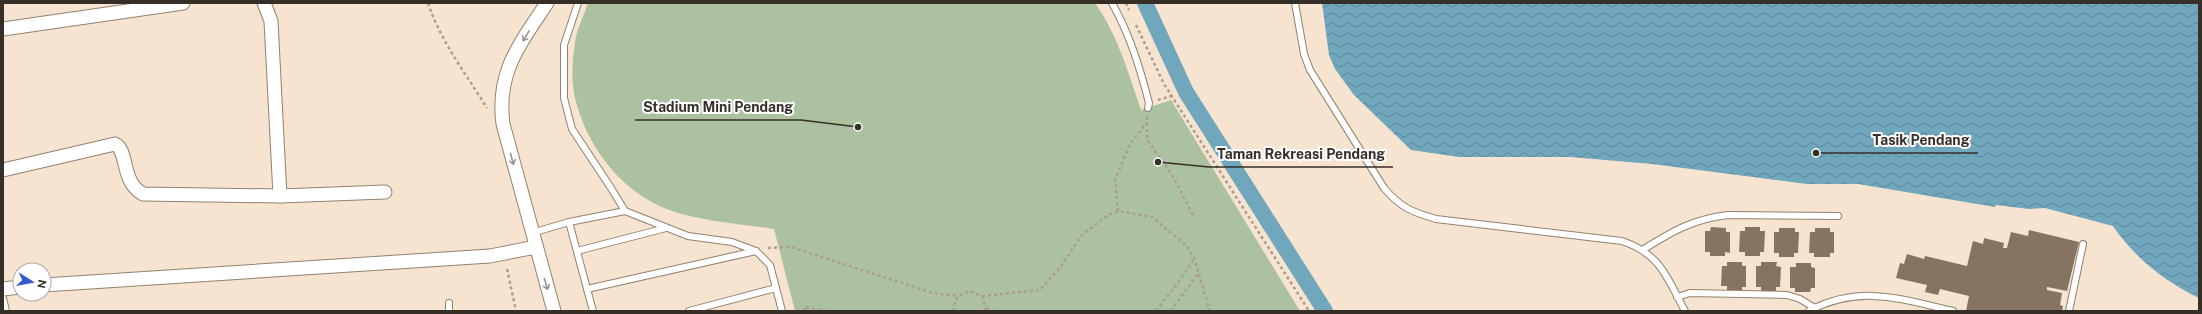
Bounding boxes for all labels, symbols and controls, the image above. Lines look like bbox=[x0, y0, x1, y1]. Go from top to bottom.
one-way arrow bbox=[521, 30, 529, 42]
callout: Stadium Mini Pendang bbox=[635, 94, 801, 120]
text: Stadium Mini Pendang bbox=[643, 99, 793, 115]
callout: Tasik Pendang bbox=[1865, 127, 1978, 153]
text: Tasik Pendang bbox=[1873, 132, 1970, 148]
callout: Taman Rekreasi Pendang bbox=[1209, 141, 1393, 167]
text: Taman Rekreasi Pendang bbox=[1217, 146, 1385, 162]
one-way arrow bbox=[509, 152, 516, 165]
north arrow bbox=[12, 262, 52, 302]
one-way arrow bbox=[543, 277, 551, 290]
text: N bbox=[35, 279, 49, 289]

